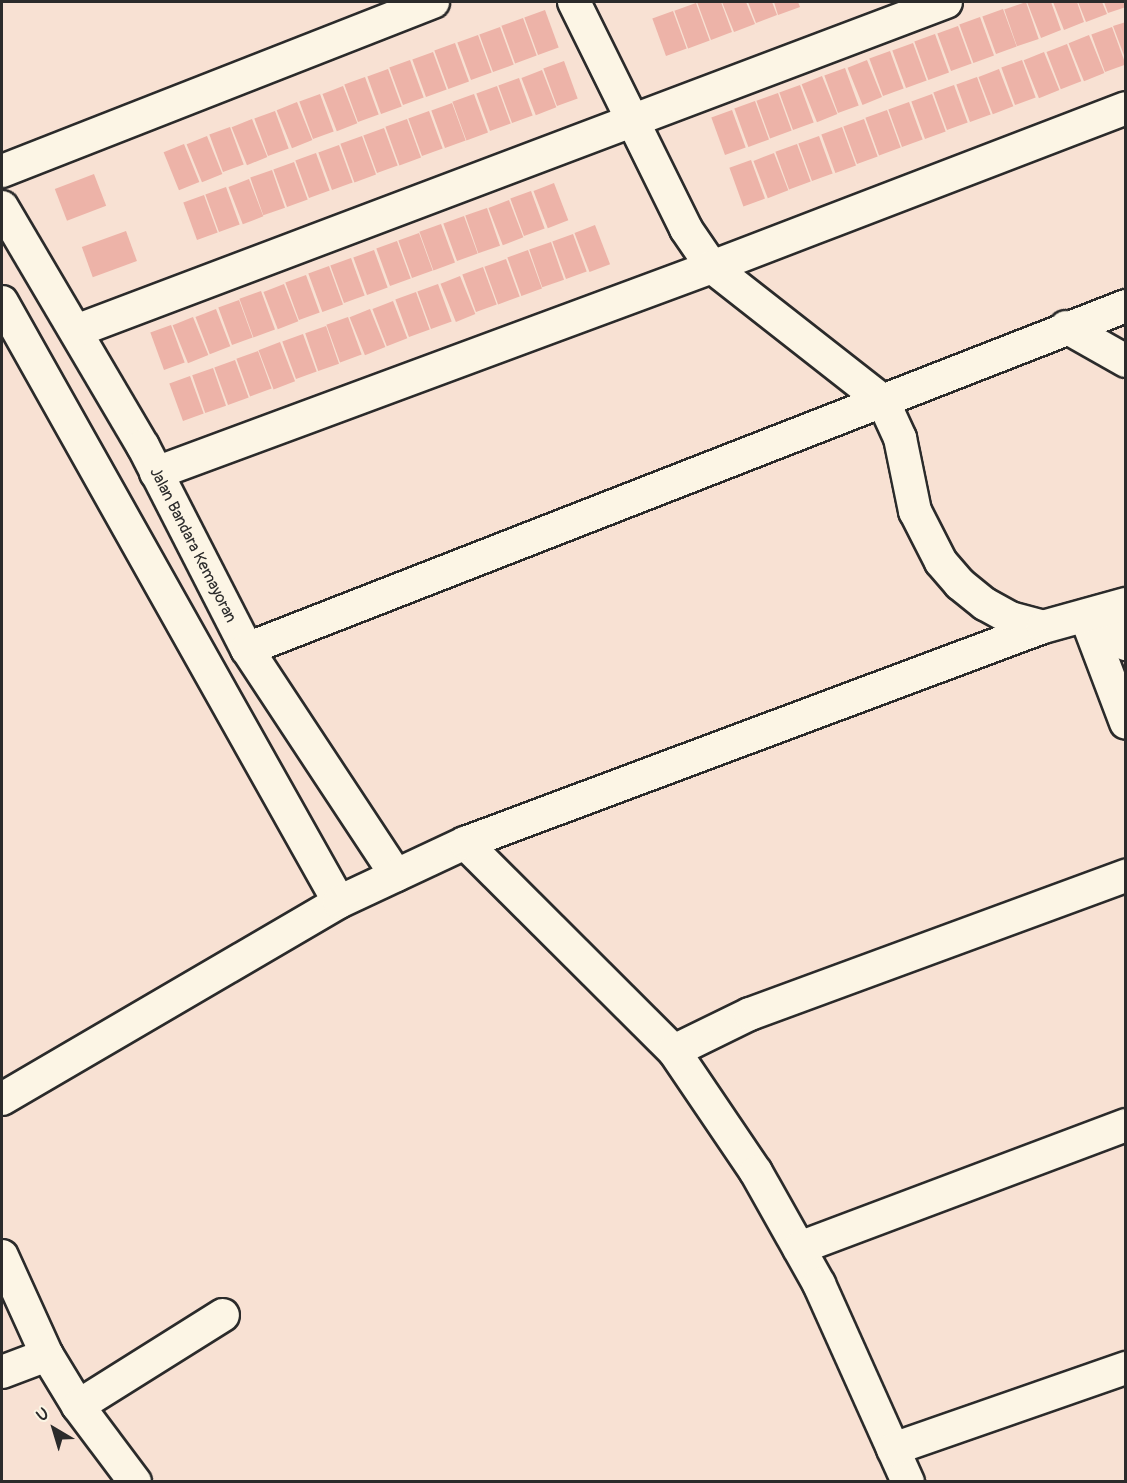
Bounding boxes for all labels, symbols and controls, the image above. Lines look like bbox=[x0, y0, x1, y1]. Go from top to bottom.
street label: Jalan Bandara Kemayoran bbox=[146, 464, 240, 626]
north arrow bbox=[24, 1399, 84, 1459]
text: U bbox=[33, 1404, 53, 1426]

